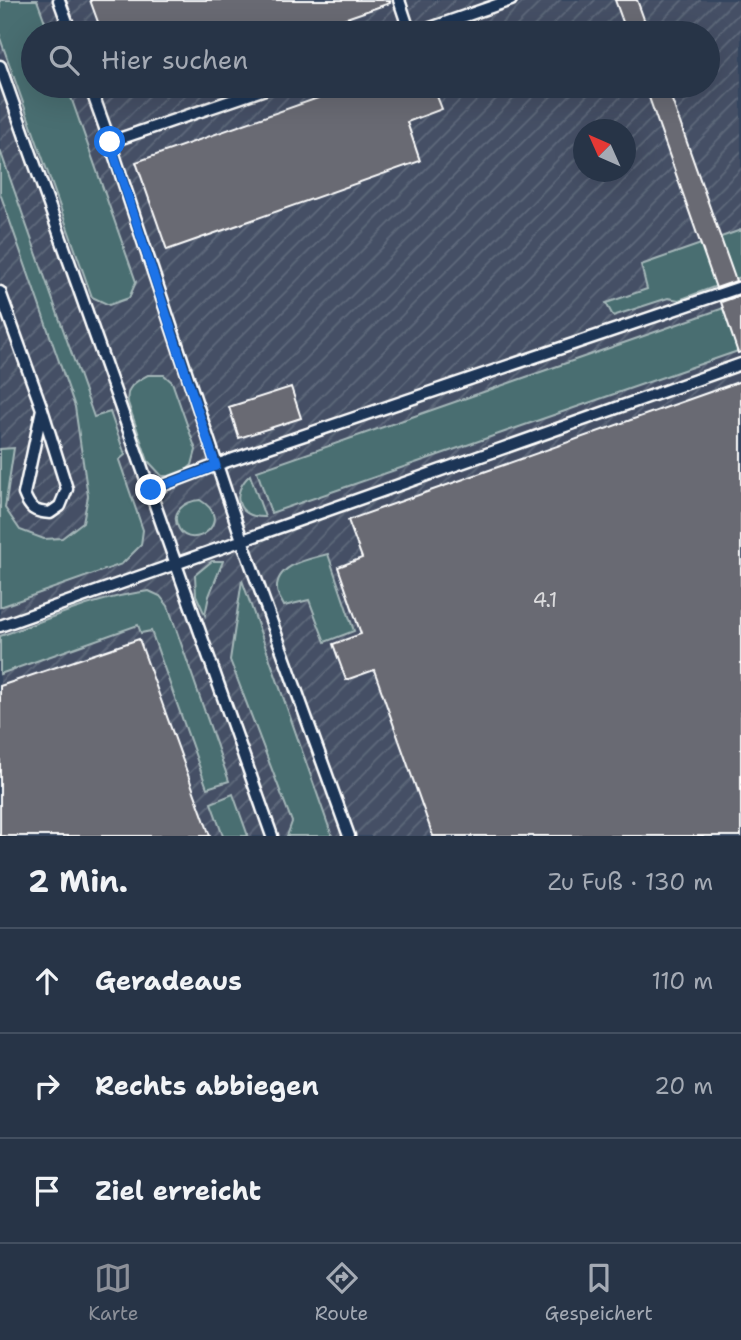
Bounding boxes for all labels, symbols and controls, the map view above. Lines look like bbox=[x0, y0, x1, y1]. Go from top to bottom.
search box bbox=[21, 21, 720, 98]
icon: search bbox=[45, 41, 83, 79]
text: Hier suchen bbox=[101, 42, 248, 77]
north arrow bbox=[573, 119, 636, 182]
route start bbox=[94, 126, 125, 157]
route end bbox=[135, 474, 166, 505]
house number: 4.1 bbox=[532, 586, 558, 614]
text: 2 Min. bbox=[28, 861, 128, 902]
text: Zu Fuß · 130 m bbox=[548, 867, 713, 897]
icon: ahead bbox=[28, 962, 66, 1000]
text: Geradeaus bbox=[95, 963, 242, 998]
text: 110 m bbox=[651, 966, 713, 996]
icon: right bbox=[28, 1067, 66, 1105]
text: Rechts abbiegen bbox=[95, 1068, 319, 1103]
text: 20 m bbox=[654, 1071, 713, 1101]
icon: arrive bbox=[28, 1172, 66, 1210]
text: Ziel erreicht bbox=[95, 1173, 261, 1208]
tab: Karte bbox=[88, 1259, 138, 1326]
tab: Route bbox=[315, 1259, 368, 1326]
tab: Gespeichert bbox=[545, 1259, 653, 1326]

